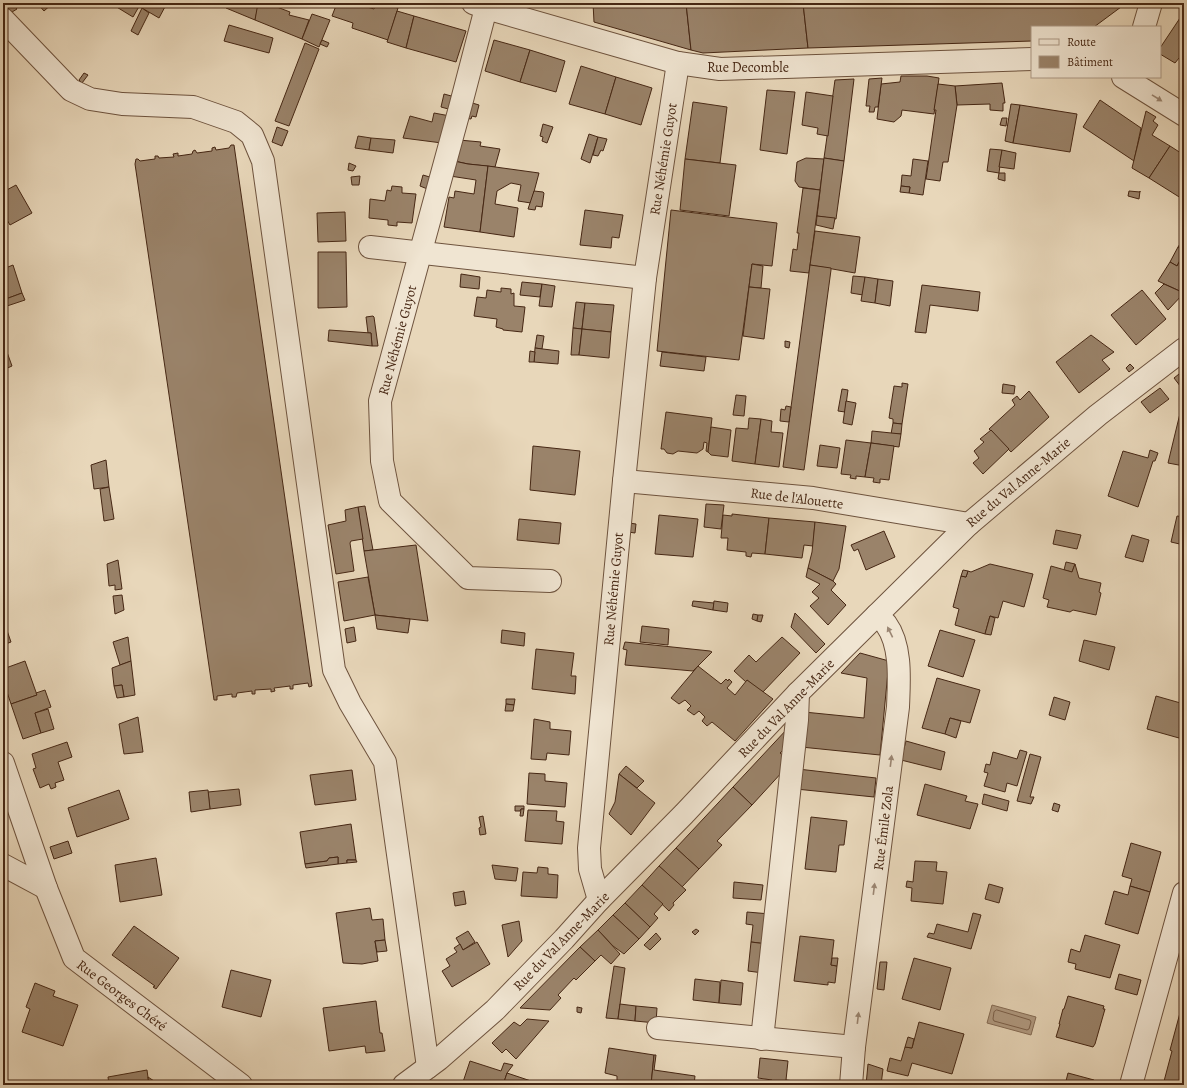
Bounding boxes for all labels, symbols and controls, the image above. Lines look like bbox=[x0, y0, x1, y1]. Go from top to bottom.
legend bbox=[1031, 26, 1161, 78]
text: Route bbox=[1067, 34, 1096, 50]
text: Bâtiment bbox=[1067, 54, 1113, 70]
street label: Rue Decomble bbox=[707, 58, 789, 77]
one-way arrow bbox=[1151, 94, 1163, 101]
street label: Rue Néhémie Guyot bbox=[645, 101, 682, 217]
street label: Rue Néhémie Guyot bbox=[374, 283, 421, 397]
street label: Rue du Val Anne-Marie bbox=[962, 433, 1075, 532]
street label: Rue de l'Alouette bbox=[749, 483, 844, 514]
street label: Rue Néhémie Guyot bbox=[599, 531, 628, 646]
one-way arrow bbox=[887, 627, 893, 638]
street label: Rue du Val Anne-Marie bbox=[734, 655, 839, 762]
one-way arrow bbox=[888, 754, 894, 767]
street label: Rue Émile Zola bbox=[869, 784, 898, 872]
one-way arrow bbox=[871, 883, 878, 896]
street label: Rue du Val Anne-Marie bbox=[509, 888, 614, 995]
street label: Rue Georges Chéré bbox=[73, 955, 171, 1036]
one-way arrow bbox=[854, 1012, 861, 1024]

